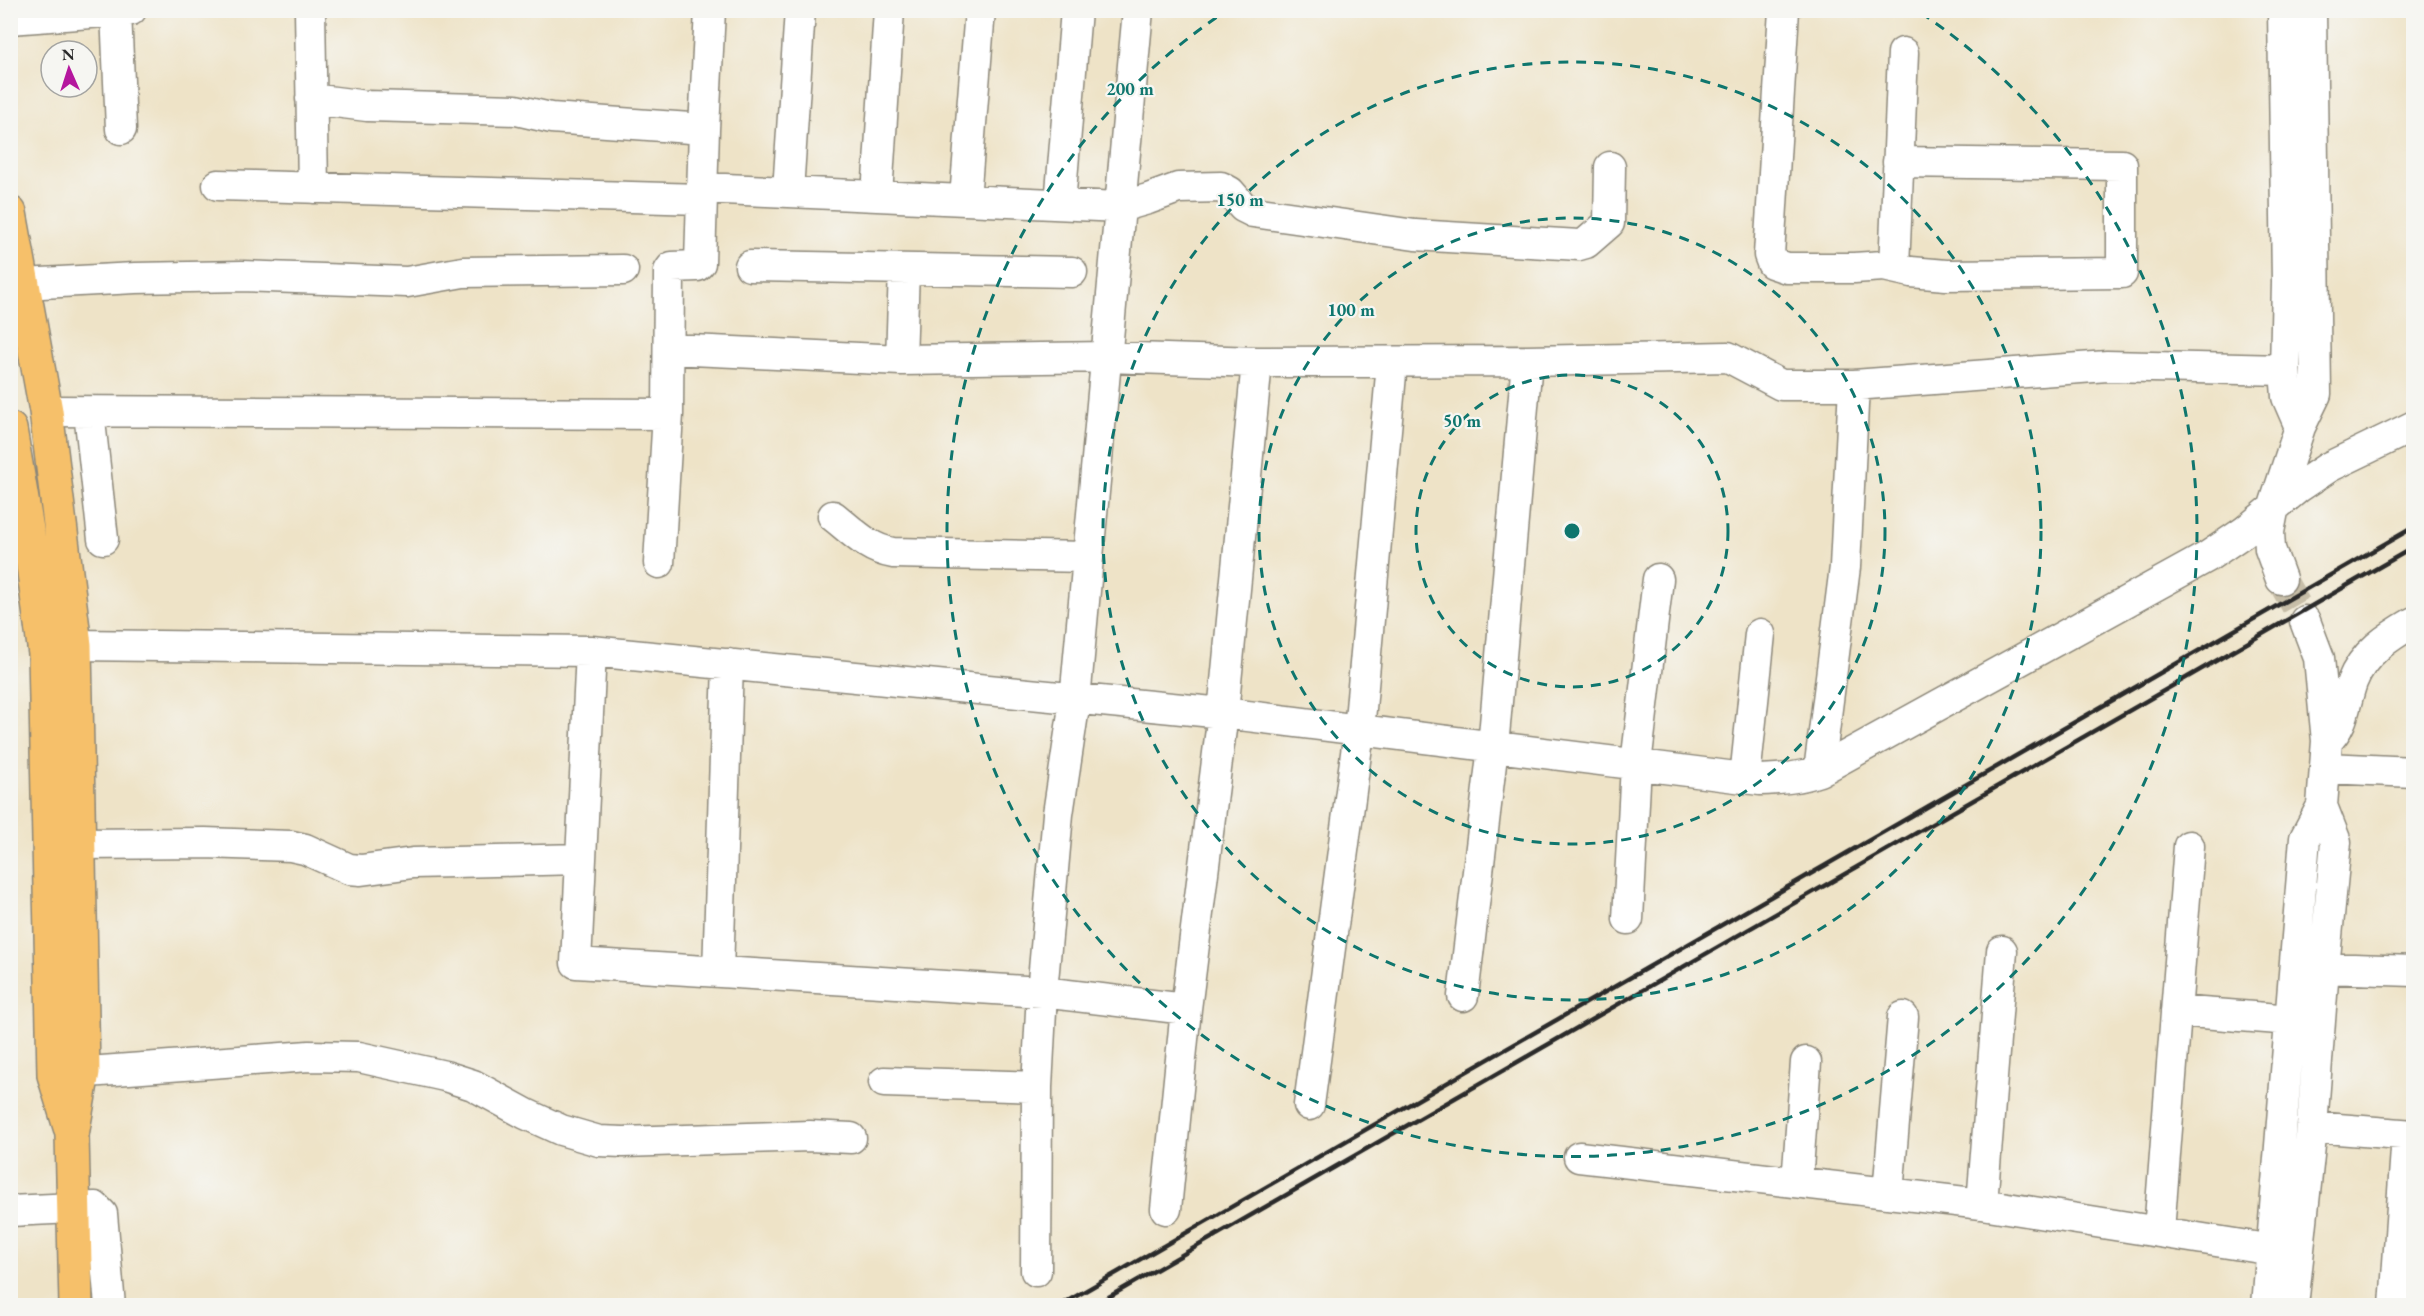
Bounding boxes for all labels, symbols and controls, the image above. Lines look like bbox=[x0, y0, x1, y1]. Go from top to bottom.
north arrow bbox=[39, 39, 99, 99]
text: N bbox=[61, 44, 75, 65]
text: 200 m bbox=[1106, 77, 1154, 100]
text: 150 m bbox=[1216, 188, 1264, 211]
text: 100 m bbox=[1327, 298, 1375, 321]
text: 50 m bbox=[1443, 409, 1481, 432]
centre of rings bbox=[1562, 521, 1582, 541]

